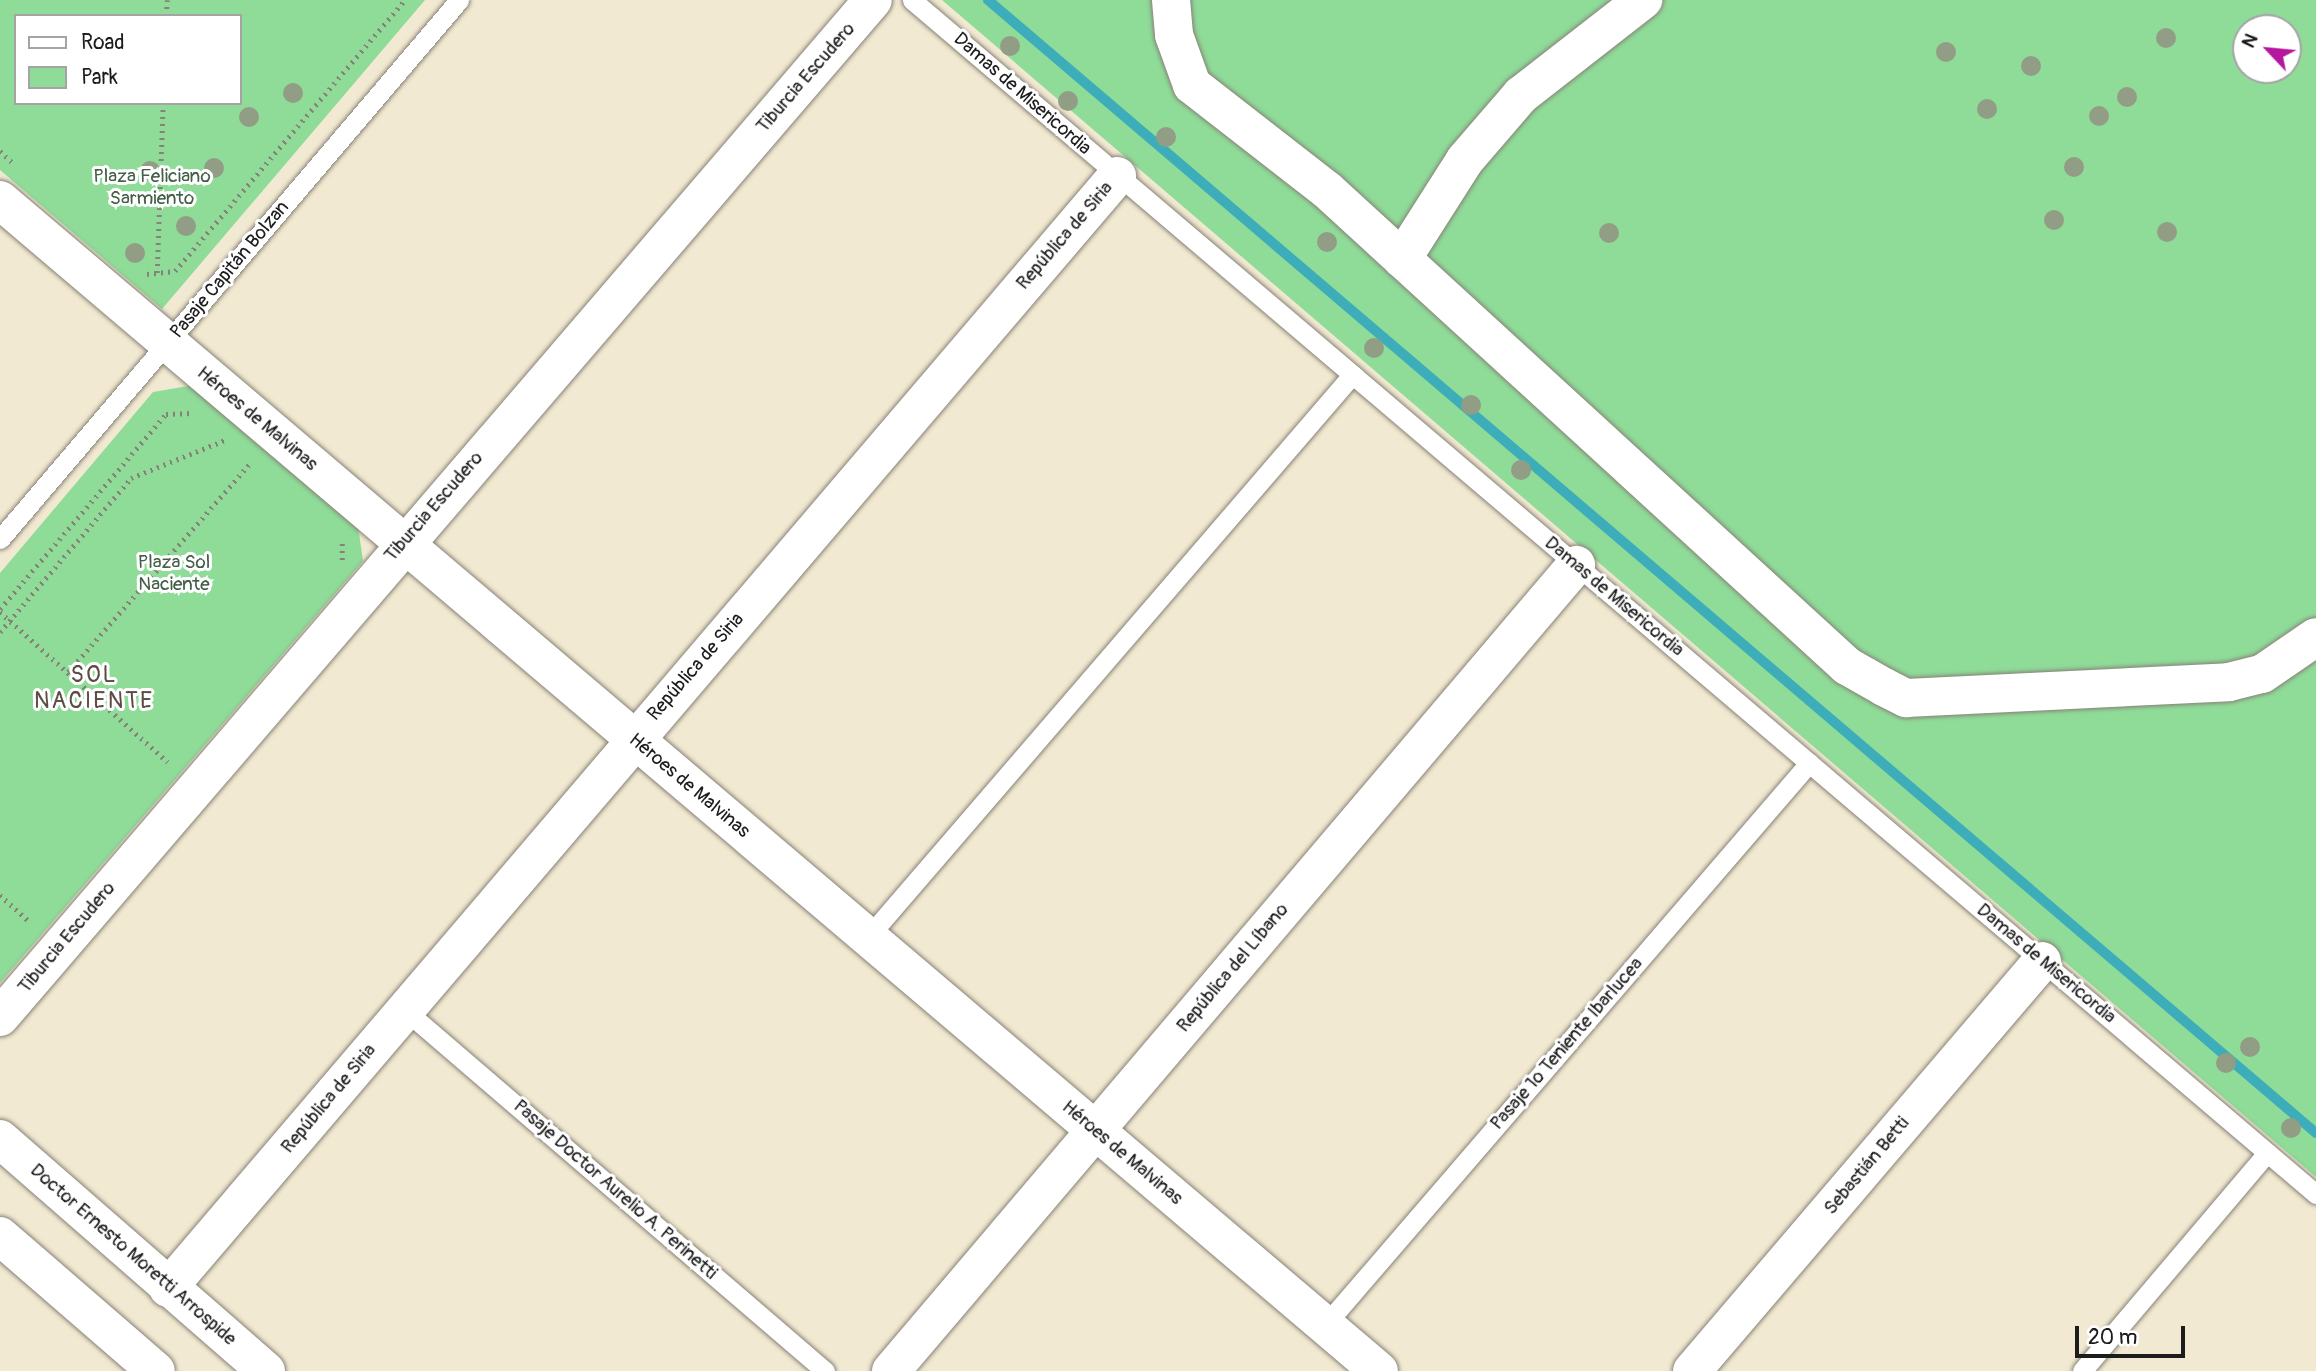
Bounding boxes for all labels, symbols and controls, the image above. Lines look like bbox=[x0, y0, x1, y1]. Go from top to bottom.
legend bbox=[14, 14, 242, 105]
north arrow bbox=[2232, 14, 2302, 84]
street label: Tiburcia Escudero bbox=[752, 18, 860, 138]
street label: Damas de Misericordia bbox=[949, 28, 1095, 160]
text: Road bbox=[81, 29, 125, 56]
text: N bbox=[2236, 30, 2264, 52]
text: Park bbox=[81, 64, 118, 91]
park label: Plaza Feliciano Sarmiento bbox=[93, 166, 211, 210]
street label: República de Siria bbox=[1012, 177, 1118, 295]
street label: Pasaje Capitán Bolzan bbox=[166, 197, 294, 343]
street label: Héroes de Malvinas bbox=[192, 362, 322, 476]
street label: Tiburcia Escudero bbox=[380, 447, 488, 567]
street label: Damas de Misericordia bbox=[1540, 532, 1688, 662]
park label: Plaza Sol Naciente bbox=[138, 552, 210, 596]
street label: República de Siria bbox=[643, 608, 749, 726]
district label: SOL NACIENTE bbox=[35, 661, 153, 715]
street label: Héroes de Malvinas bbox=[624, 729, 754, 843]
street label: Tiburcia Escudero bbox=[14, 878, 120, 998]
street label: República del Líbano bbox=[1172, 899, 1294, 1037]
street label: Damas de Misericordia bbox=[1972, 899, 2120, 1029]
street label: Pasaje 1º Teniente Ibarlucea bbox=[1486, 953, 1648, 1135]
street label: República de Siria bbox=[277, 1040, 381, 1158]
street label: Pasaje Doctor Aurelio A. Perinetti bbox=[508, 1095, 722, 1285]
street label: Héroes de Malvinas bbox=[1057, 1096, 1187, 1210]
street label: Sebastián Betti bbox=[1819, 1112, 1915, 1220]
street label: Doctor Ernesto Moretti Arrospide bbox=[25, 1159, 241, 1351]
scale bar bbox=[2078, 1312, 2188, 1356]
text: 20 m bbox=[2088, 1324, 2137, 1351]

